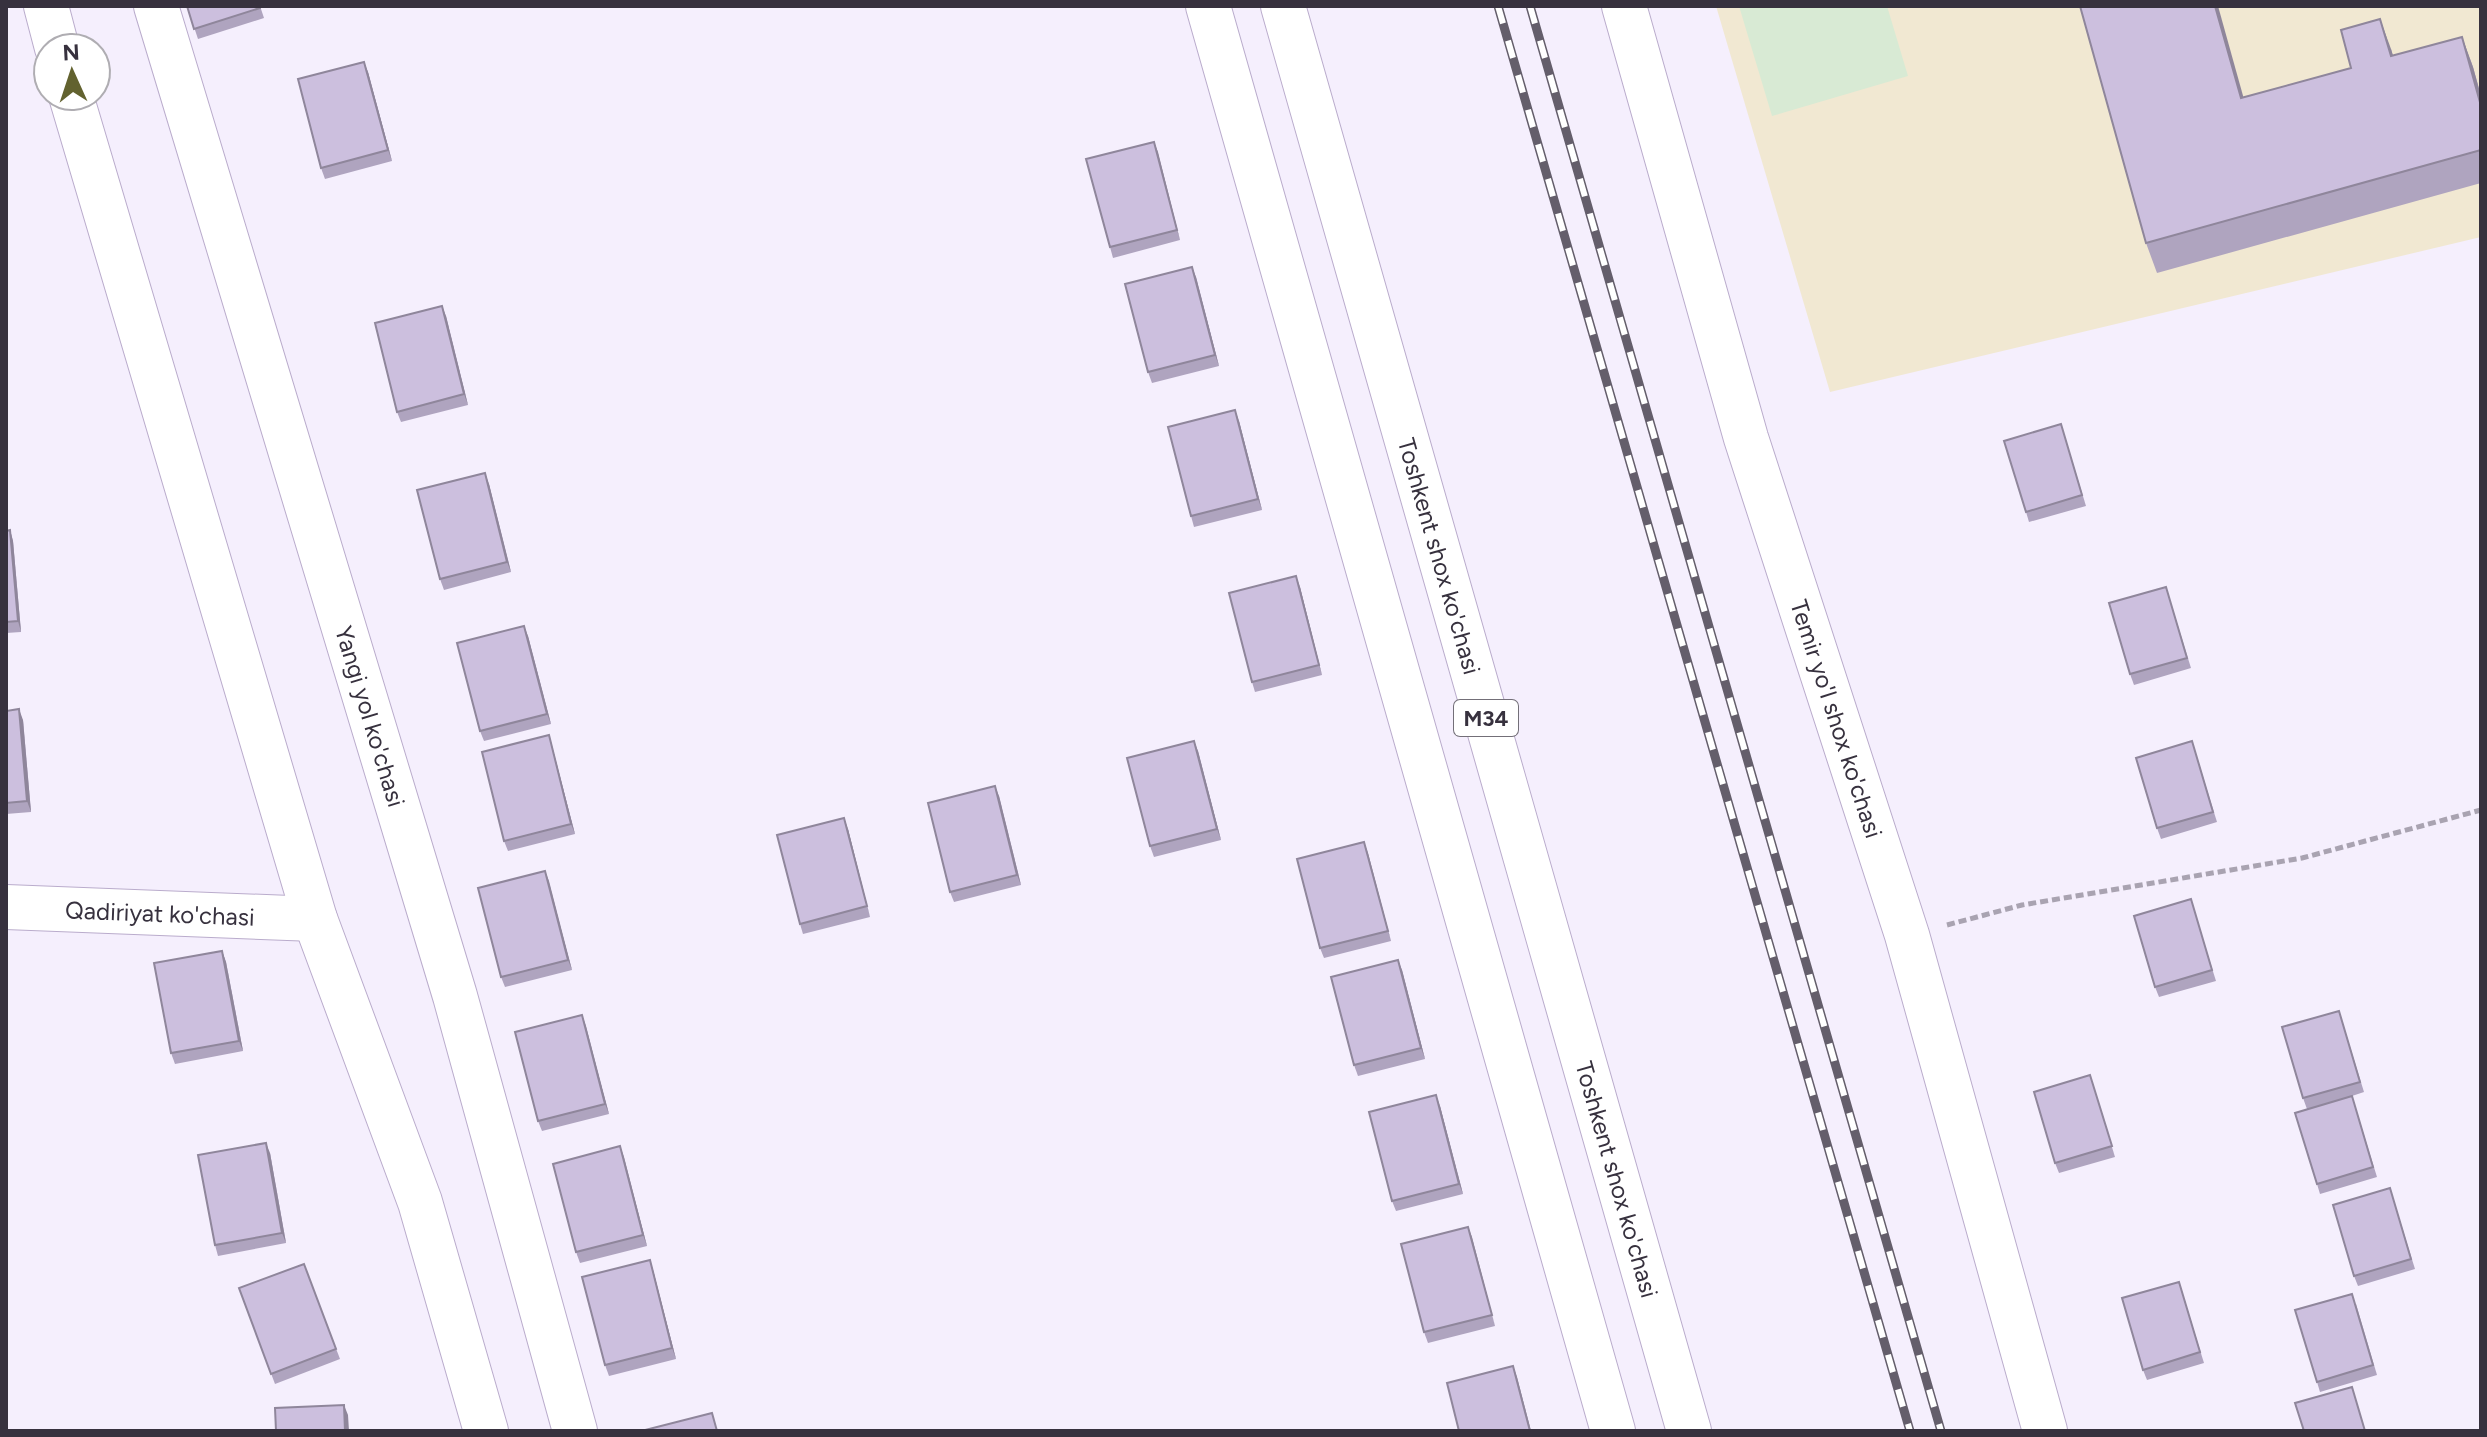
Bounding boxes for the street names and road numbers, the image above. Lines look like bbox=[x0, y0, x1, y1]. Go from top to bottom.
street label: Toshkent shox ko'chasi bbox=[1392, 435, 1487, 678]
street label: Temir yo'l shox ko'chasi bbox=[1785, 596, 1889, 841]
street label: Yangi yol ko'chasi bbox=[330, 622, 411, 810]
road number: M34 bbox=[1454, 700, 1518, 736]
street label: Qadiriyat ko'chasi bbox=[65, 895, 255, 931]
street label: Toshkent shox ko'chasi bbox=[1570, 1058, 1665, 1301]

